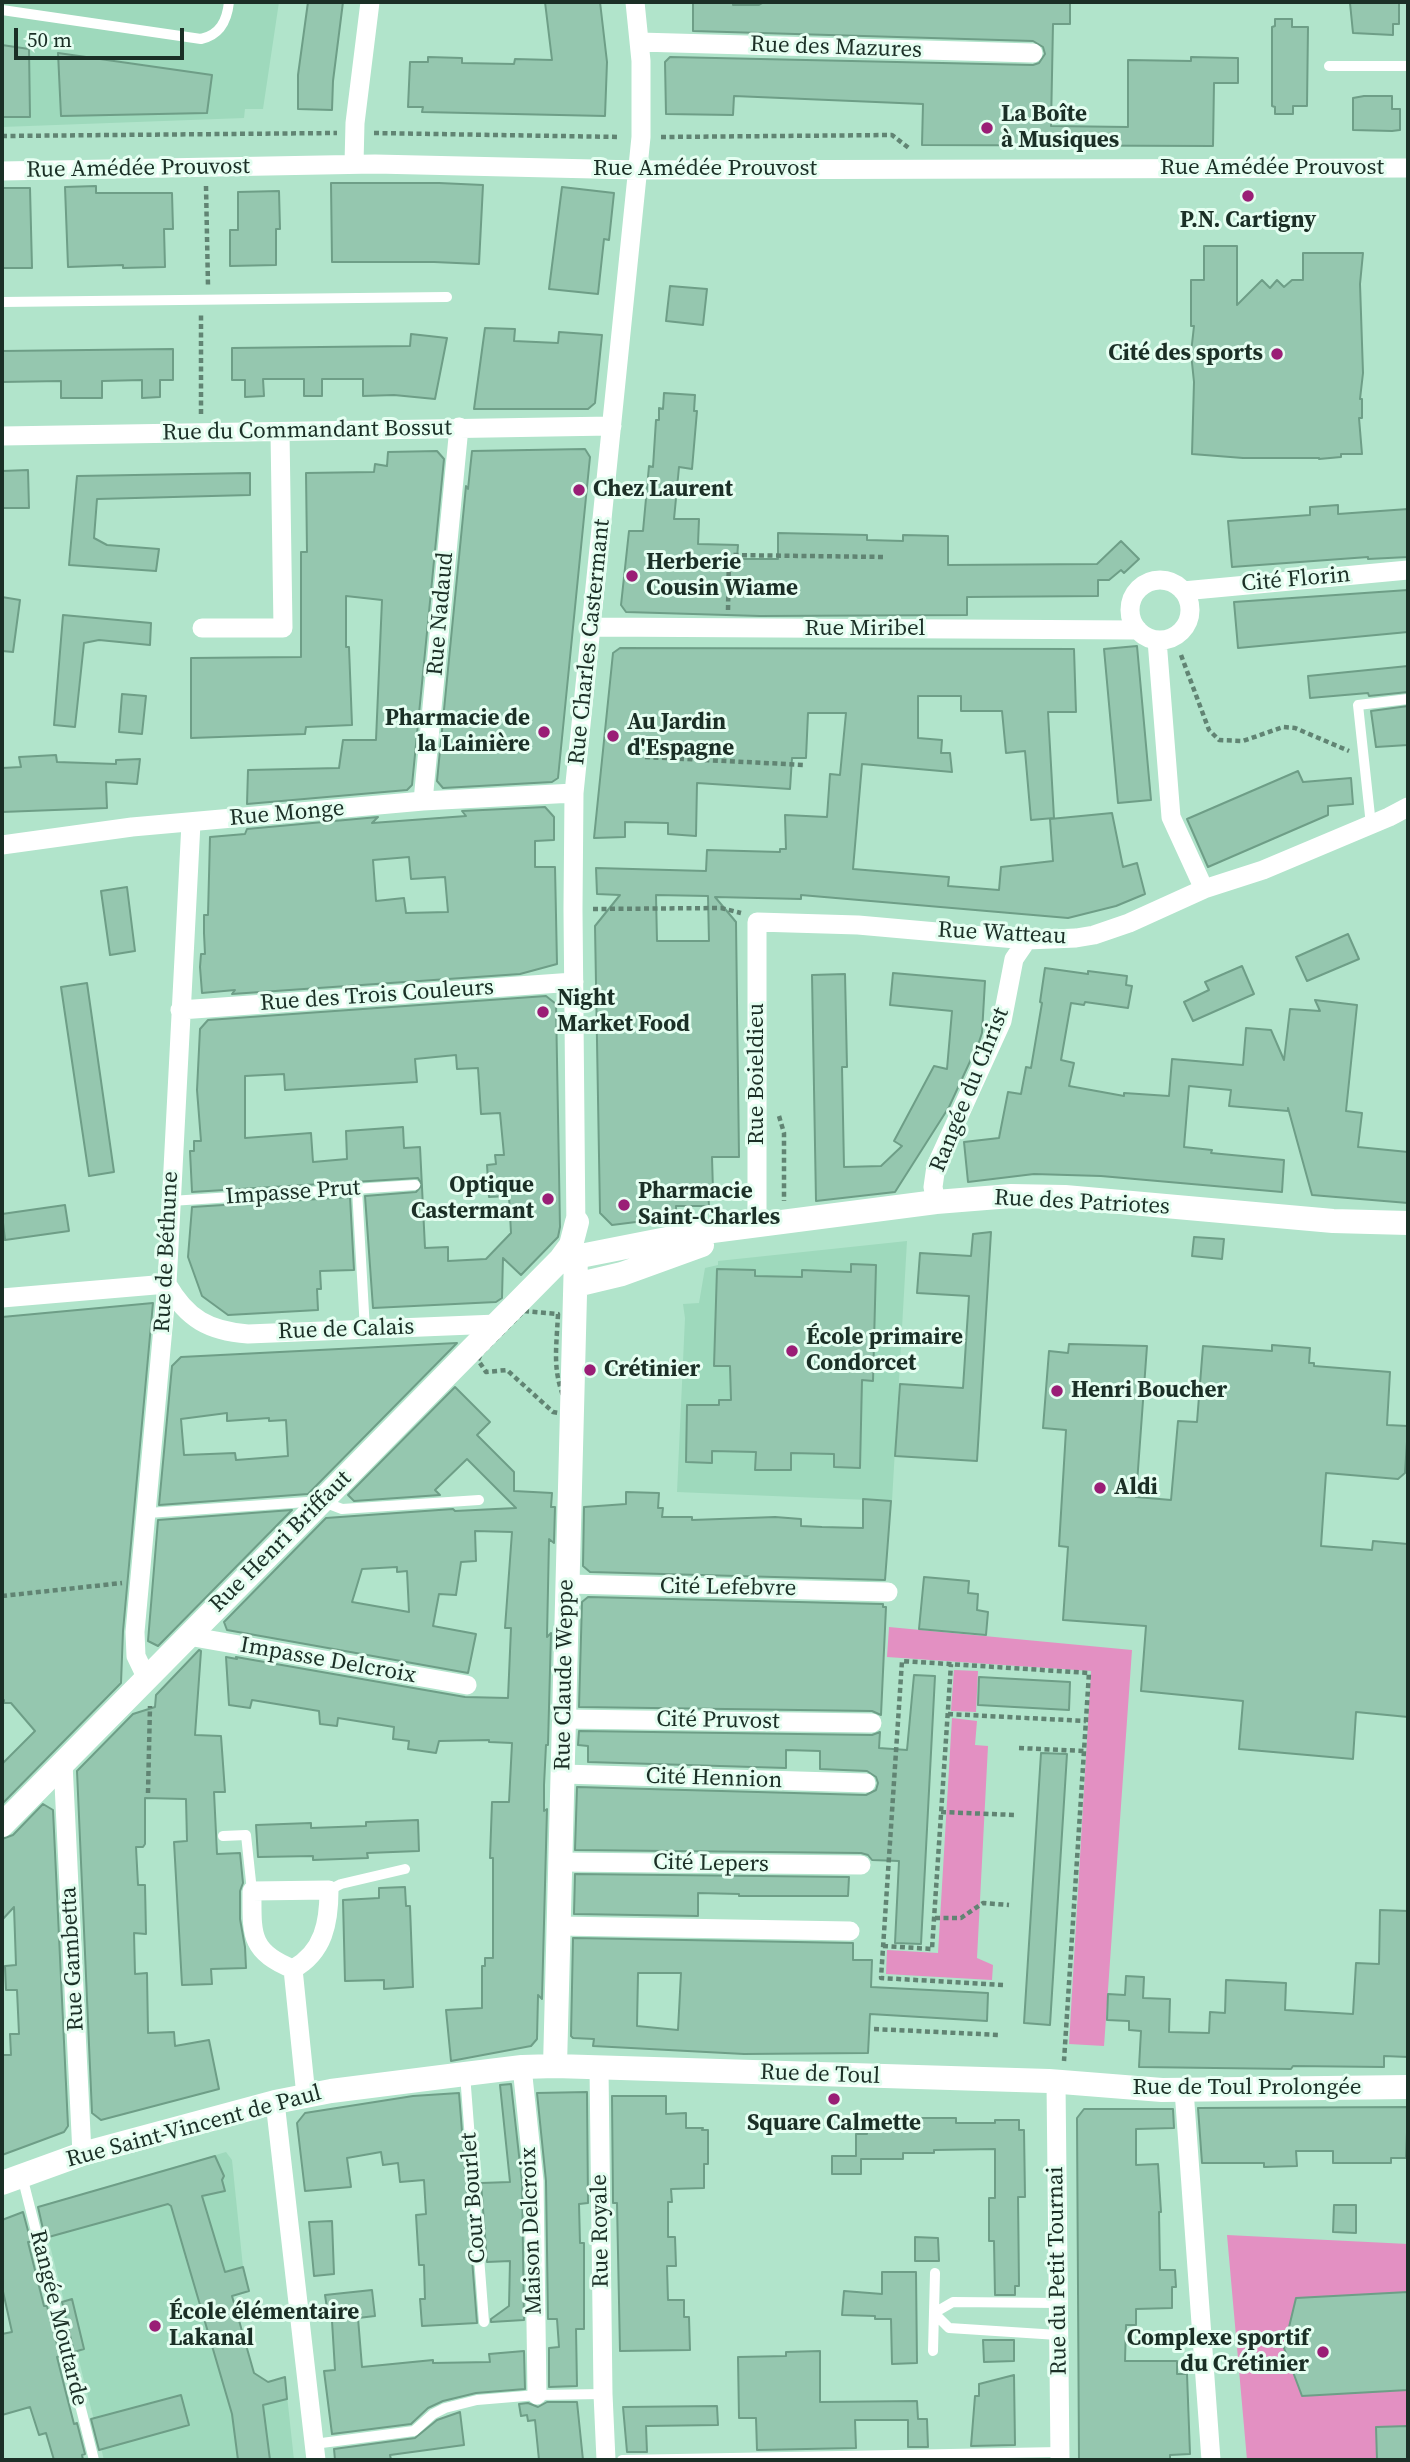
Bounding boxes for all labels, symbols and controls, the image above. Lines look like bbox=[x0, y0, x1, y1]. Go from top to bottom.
scale bar bbox=[18, 14, 187, 58]
text: 50 m bbox=[27, 25, 72, 54]
street label: Rue des Mazures bbox=[749, 31, 923, 65]
place label: La Boîte à Musiques bbox=[1001, 101, 1119, 155]
marker: La Boîte à Musiques bbox=[979, 120, 995, 136]
street label: Rue Amédée Prouvost bbox=[26, 153, 250, 185]
street label: Rue Amédée Prouvost bbox=[1160, 154, 1384, 182]
street label: Rue Amédée Prouvost bbox=[593, 155, 817, 183]
marker: P.N. Cartigny bbox=[1240, 188, 1256, 204]
place label: P.N. Cartigny bbox=[1180, 207, 1316, 235]
place label: Cité des sports bbox=[1108, 340, 1263, 368]
marker: Cité des sports bbox=[1269, 346, 1285, 362]
street label: Rue du Commandant Bossut bbox=[162, 415, 452, 447]
place label: Chez Laurent bbox=[593, 476, 733, 504]
marker: Chez Laurent bbox=[571, 482, 587, 498]
street label: Rue Charles Castermant bbox=[563, 518, 617, 766]
place label: Herberie Cousin Wiame bbox=[646, 549, 798, 603]
street label: Rue Nadaud bbox=[422, 551, 460, 677]
street label: Cité Florin bbox=[1240, 561, 1352, 599]
marker: Herberie Cousin Wiame bbox=[624, 568, 640, 584]
street label: Rue Miribel bbox=[805, 615, 925, 643]
place label: Pharmacie de la Lainière bbox=[385, 705, 530, 759]
place label: Au Jardin d'Espagne bbox=[627, 709, 734, 763]
marker: Pharmacie de la Lainière bbox=[536, 724, 552, 740]
marker: Au Jardin d'Espagne bbox=[605, 728, 621, 744]
street label: Rue Monge bbox=[228, 795, 346, 833]
street label: Rue Watteau bbox=[937, 917, 1067, 951]
street label: Rue des Trois Couleurs bbox=[259, 974, 495, 1018]
place label: Night Market Food bbox=[557, 985, 690, 1039]
street label: Rue Boieldieu bbox=[743, 1003, 771, 1145]
marker: Night Market Food bbox=[535, 1004, 551, 1020]
street label: Rangée du Christ bbox=[924, 1004, 1016, 1176]
street label: Rue de Béthune bbox=[149, 1171, 185, 1333]
place label: Optique Castermant bbox=[411, 1172, 534, 1226]
street label: Impasse Prut bbox=[225, 1175, 361, 1211]
place label: Pharmacie Saint-Charles bbox=[638, 1178, 780, 1232]
street label: Rue des Patriotes bbox=[993, 1185, 1171, 1221]
marker: Optique Castermant bbox=[540, 1191, 556, 1207]
marker: Pharmacie Saint-Charles bbox=[616, 1197, 632, 1213]
street label: Rue de Calais bbox=[277, 1314, 415, 1346]
place label: École primaire Condorcet bbox=[806, 1324, 963, 1378]
marker: École primaire Condorcet bbox=[784, 1343, 800, 1359]
place label: Crétinier bbox=[604, 1356, 700, 1384]
marker: Crétinier bbox=[582, 1362, 598, 1378]
place label: Henri Boucher bbox=[1071, 1377, 1227, 1405]
marker: Henri Boucher bbox=[1049, 1383, 1065, 1399]
street label: Rue Henri Briffaut bbox=[204, 1465, 358, 1619]
place label: Aldi bbox=[1114, 1474, 1158, 1502]
marker: Aldi bbox=[1092, 1480, 1108, 1496]
street label: Cité Lefebvre bbox=[659, 1573, 797, 1603]
street label: Rue Claude Weppe bbox=[550, 1579, 580, 1771]
street label: Impasse Delcroix bbox=[238, 1632, 418, 1690]
street label: Cité Pruvost bbox=[656, 1706, 780, 1736]
street label: Cité Hennion bbox=[645, 1763, 783, 1795]
street label: Cité Lepers bbox=[653, 1849, 769, 1879]
street label: Rue Gambetta bbox=[55, 1886, 91, 2032]
street label: Rue de Toul bbox=[760, 2059, 880, 2091]
street label: Rue de Toul Prolongée bbox=[1132, 2074, 1362, 2102]
street label: Rue Saint-Vincent de Paul bbox=[63, 2080, 325, 2174]
marker: Square Calmette bbox=[826, 2091, 842, 2107]
place label: Square Calmette bbox=[747, 2110, 921, 2138]
street label: Cour Bourlet bbox=[456, 2132, 492, 2264]
street label: Maison Delcroix bbox=[515, 2147, 549, 2315]
street label: Rue du Petit Tournai bbox=[1042, 2166, 1074, 2376]
street label: Rue Royale bbox=[586, 2174, 616, 2288]
street label: Rangée Moutarde bbox=[23, 2227, 93, 2409]
place label: École élémentaire Lakanal bbox=[169, 2299, 359, 2353]
marker: École élémentaire Lakanal bbox=[147, 2318, 163, 2334]
place label: Complexe sportif du Crétinier bbox=[1127, 2325, 1309, 2379]
marker: Complexe sportif du Crétinier bbox=[1315, 2344, 1331, 2360]

